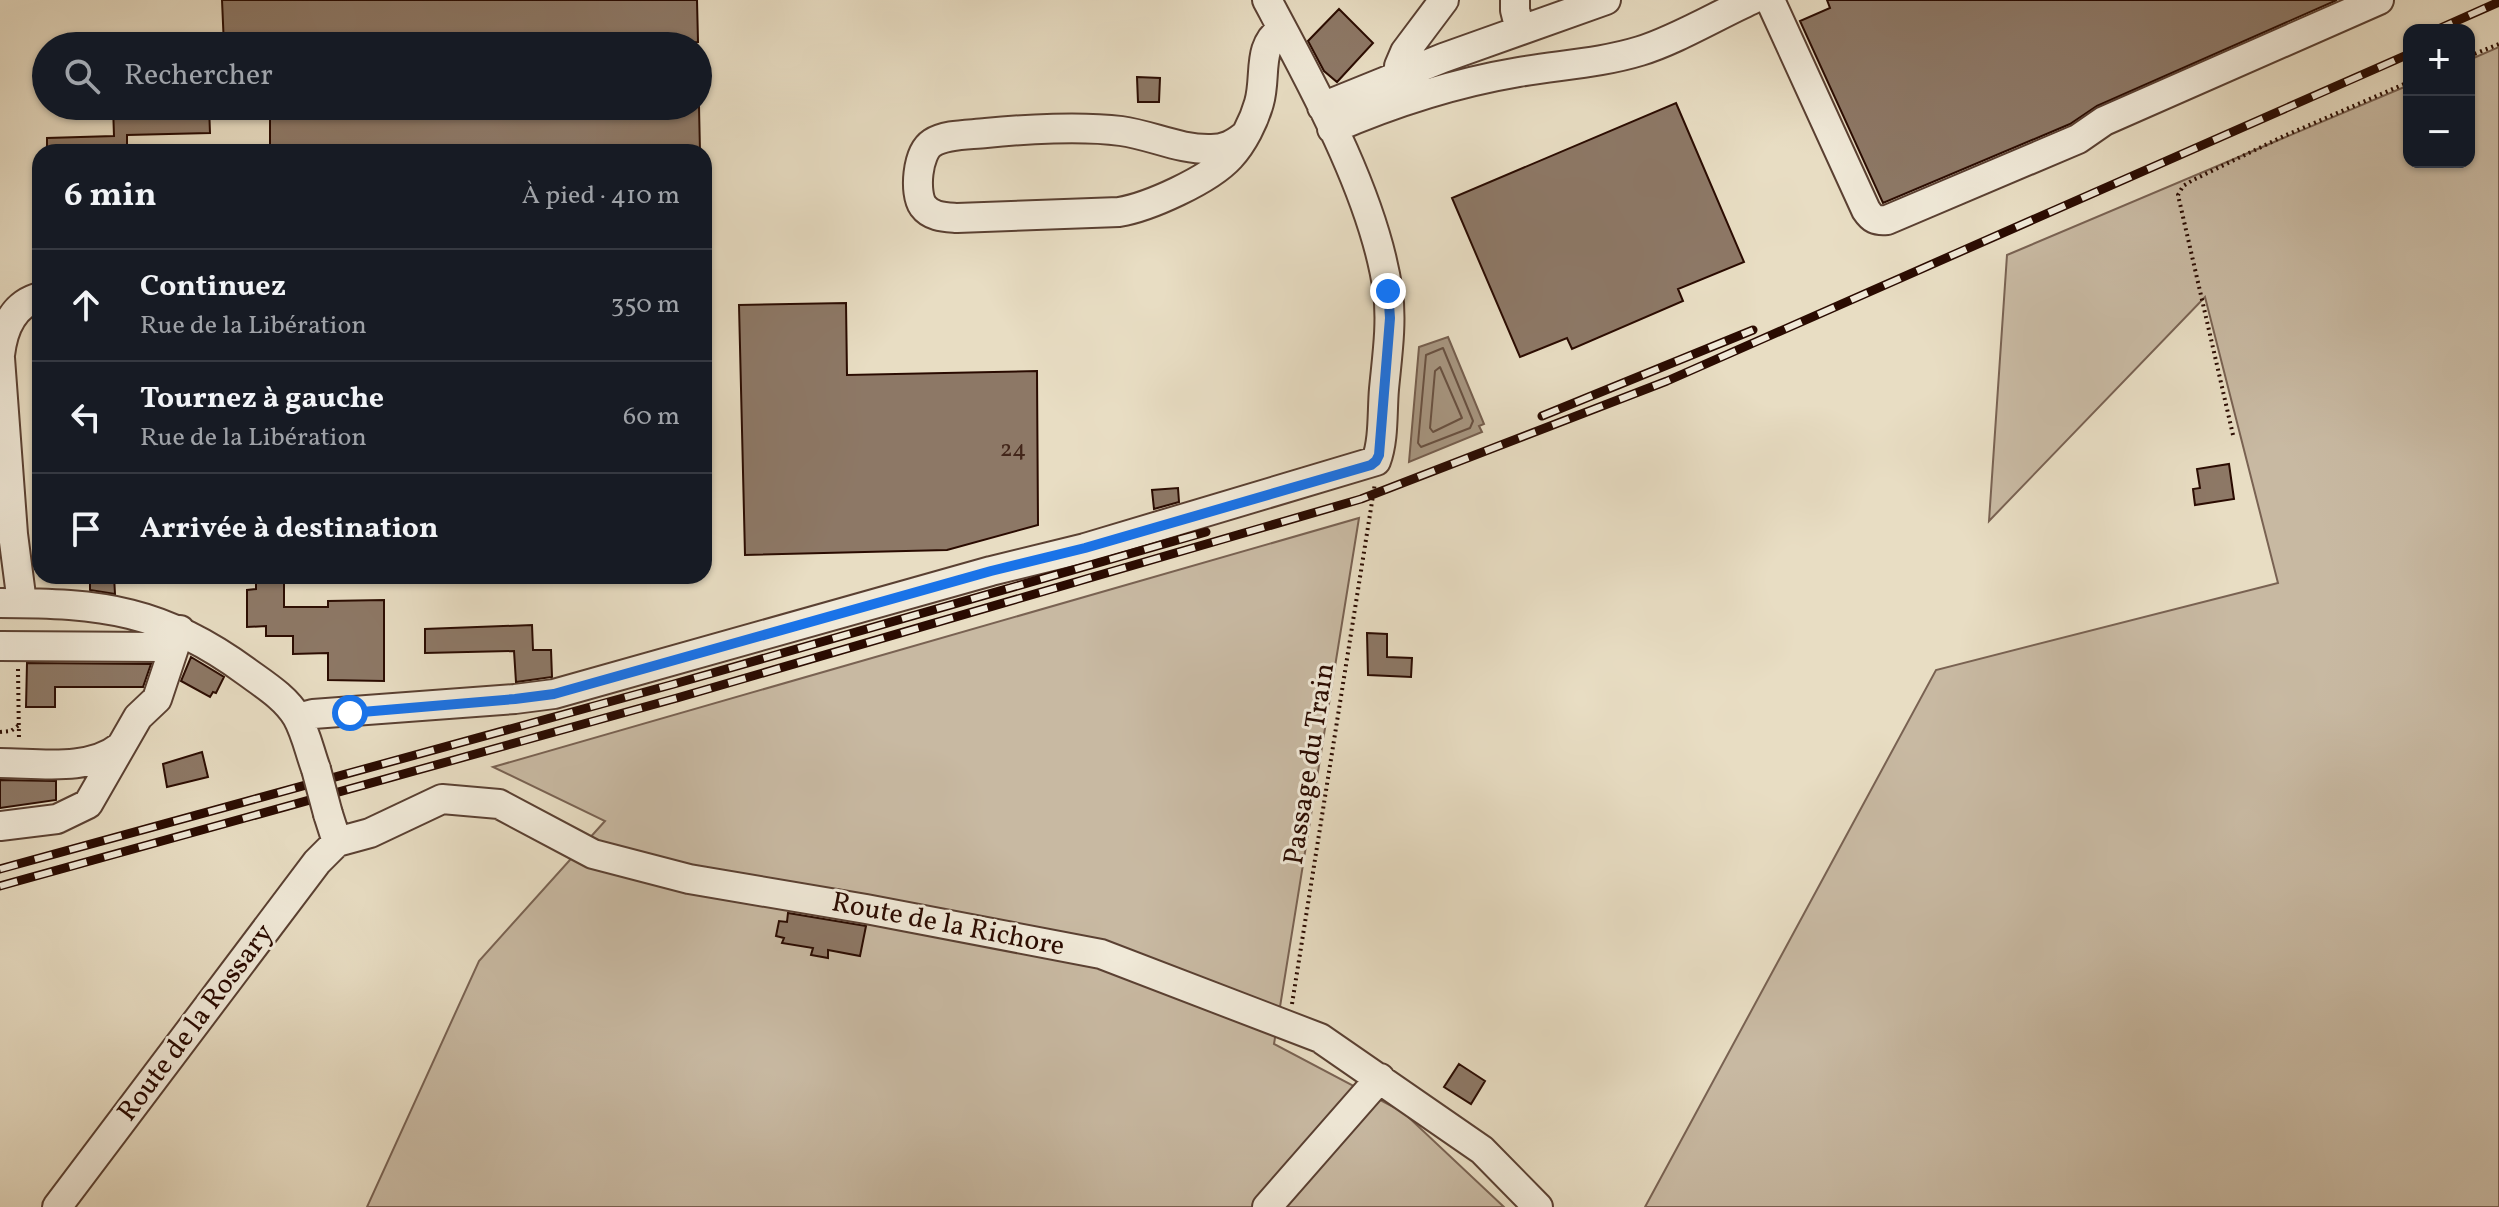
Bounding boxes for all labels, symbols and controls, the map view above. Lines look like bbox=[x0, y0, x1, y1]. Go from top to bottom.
map controls bbox=[2403, 24, 2475, 168]
button: + bbox=[2403, 24, 2475, 96]
search box bbox=[32, 32, 712, 120]
icon: search bbox=[60, 54, 104, 98]
text: Rechercher bbox=[124, 55, 273, 97]
button: − bbox=[2403, 96, 2475, 168]
text: 6 min bbox=[64, 173, 157, 220]
text: À pied · 410 m bbox=[522, 178, 680, 214]
text: Continuez bbox=[140, 266, 286, 308]
route end bbox=[1370, 273, 1406, 309]
icon: ahead bbox=[64, 283, 108, 327]
text: 350 m bbox=[611, 287, 680, 323]
text: Rue de la Libération bbox=[140, 308, 367, 344]
text: Tournez à gauche bbox=[140, 378, 384, 420]
icon: left bbox=[64, 395, 108, 439]
text: 60 m bbox=[623, 399, 680, 435]
text: Rue de la Libération bbox=[140, 420, 367, 456]
house number: 24 bbox=[1000, 433, 1026, 467]
icon: arrive bbox=[64, 507, 108, 551]
text: Arrivée à destination bbox=[140, 508, 439, 550]
street label: Passage du Train bbox=[1275, 660, 1345, 868]
route start bbox=[332, 695, 368, 731]
street label: Route de la Richore bbox=[828, 883, 1068, 967]
street label: Route de la Rossary bbox=[109, 916, 283, 1130]

